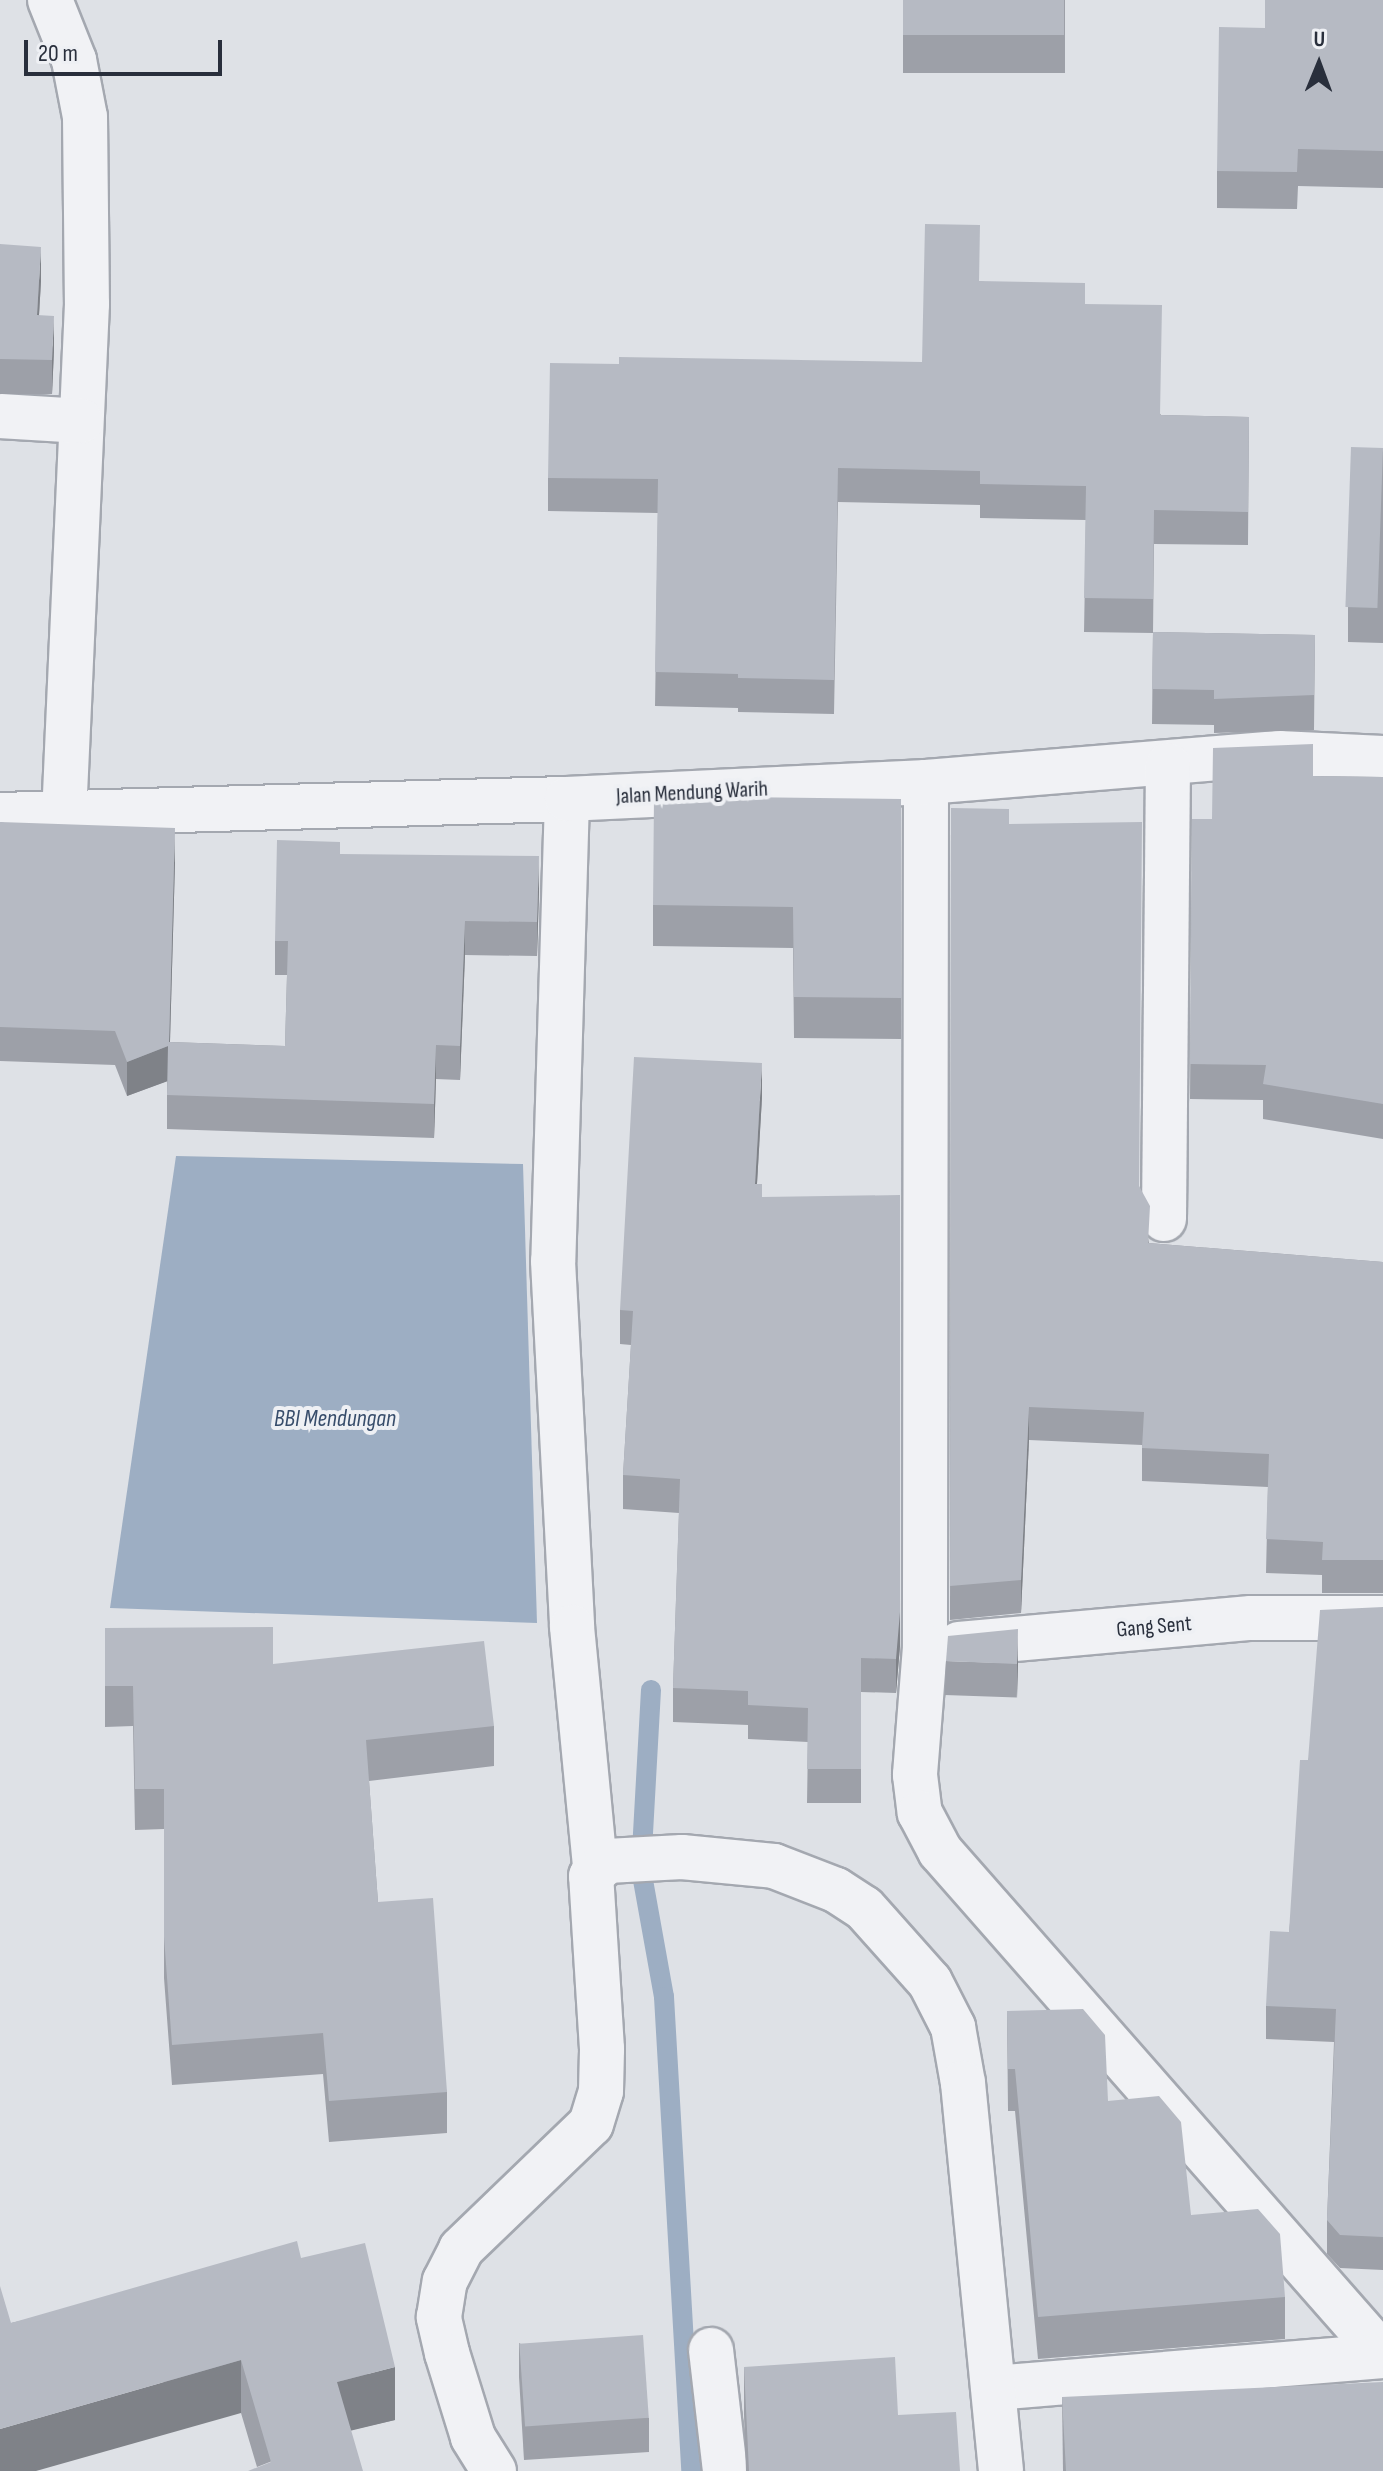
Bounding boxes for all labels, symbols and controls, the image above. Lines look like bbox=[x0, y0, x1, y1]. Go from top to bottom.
scale bar bbox=[28, 24, 226, 74]
north arrow bbox=[1279, 24, 1359, 104]
text: U bbox=[1313, 26, 1325, 53]
text: 20 m bbox=[38, 39, 78, 68]
street label: Jalan Mendung Warih bbox=[615, 776, 769, 810]
water label: BBI Mendungan bbox=[274, 1405, 396, 1433]
street label: Gang Sent bbox=[1115, 1611, 1193, 1643]

